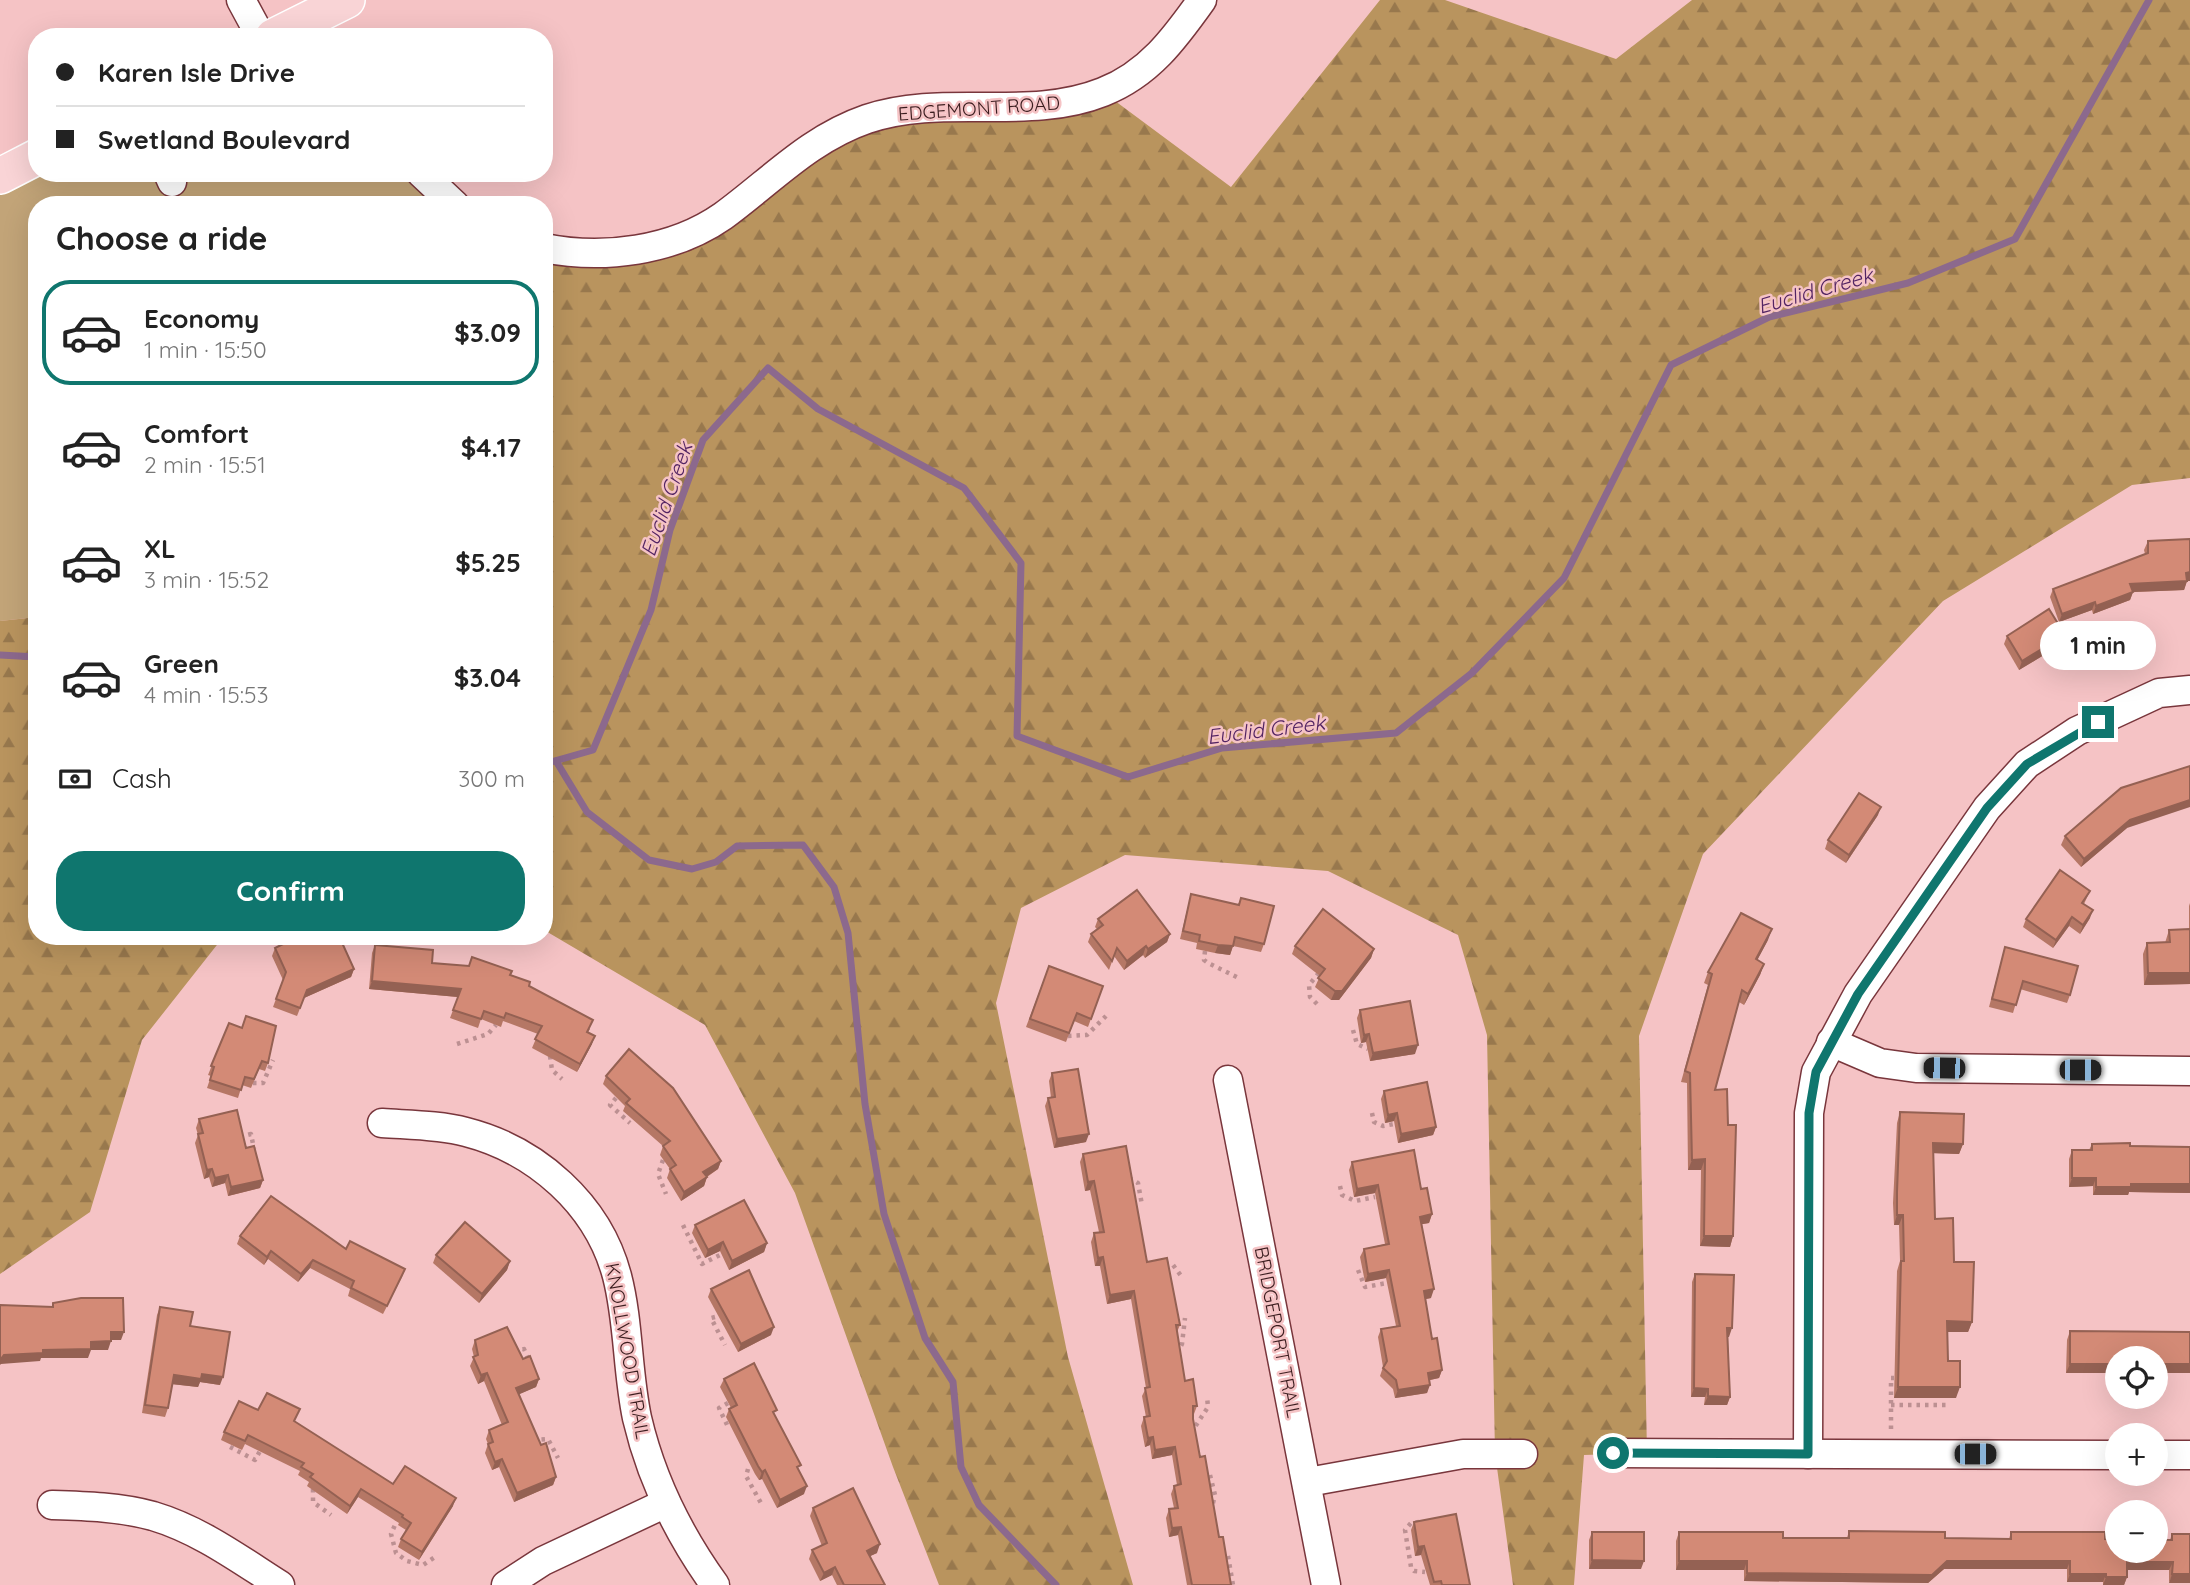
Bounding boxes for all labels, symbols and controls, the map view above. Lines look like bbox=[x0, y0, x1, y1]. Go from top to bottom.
text: Karen Isle Drive bbox=[98, 56, 295, 89]
street label: EDGEMONT ROAD bbox=[897, 90, 1061, 126]
text: Swetland Boulevard bbox=[98, 123, 350, 156]
text: Choose a ride bbox=[56, 218, 268, 258]
water label: Euclid Creek bbox=[1754, 261, 1877, 319]
icon: car bbox=[60, 301, 123, 364]
text: Economy bbox=[144, 302, 259, 335]
text: $3.09 bbox=[454, 316, 521, 349]
text: 1 min · 15:50 bbox=[144, 335, 267, 364]
icon: car bbox=[60, 416, 123, 479]
text: Comfort bbox=[144, 417, 249, 450]
text: $4.17 bbox=[461, 431, 521, 464]
water label: Euclid Creek bbox=[634, 437, 698, 559]
text: 2 min · 15:51 bbox=[144, 450, 266, 479]
icon: car bbox=[60, 531, 123, 594]
text: XL bbox=[144, 532, 176, 565]
text: $5.25 bbox=[455, 546, 521, 579]
text: 3 min · 15:52 bbox=[144, 565, 269, 594]
callout: 1 min bbox=[2040, 620, 2156, 670]
text: 1 min bbox=[2070, 631, 2126, 660]
icon: car bbox=[60, 646, 123, 709]
text: Green bbox=[144, 647, 219, 680]
text: $3.04 bbox=[454, 661, 521, 694]
text: 4 min · 15:53 bbox=[144, 680, 269, 709]
route end bbox=[2082, 706, 2114, 738]
water label: Euclid Creek bbox=[1206, 709, 1328, 749]
icon: cash bbox=[56, 760, 94, 798]
text: Cash bbox=[112, 762, 172, 795]
text: 300 m bbox=[458, 764, 525, 793]
button: Confirm bbox=[56, 851, 525, 931]
car bbox=[1923, 1057, 1966, 1079]
car bbox=[2060, 1060, 2102, 1081]
street label: BRIDGEPORT TRAIL bbox=[1250, 1244, 1306, 1420]
street label: KNOLLWOOD TRAIL bbox=[601, 1261, 655, 1441]
map controls bbox=[2105, 1346, 2168, 1563]
button: locate bbox=[2105, 1346, 2168, 1409]
button: + bbox=[2105, 1423, 2168, 1486]
route start bbox=[1597, 1437, 1629, 1469]
car bbox=[1955, 1444, 1997, 1465]
button: − bbox=[2105, 1500, 2168, 1563]

